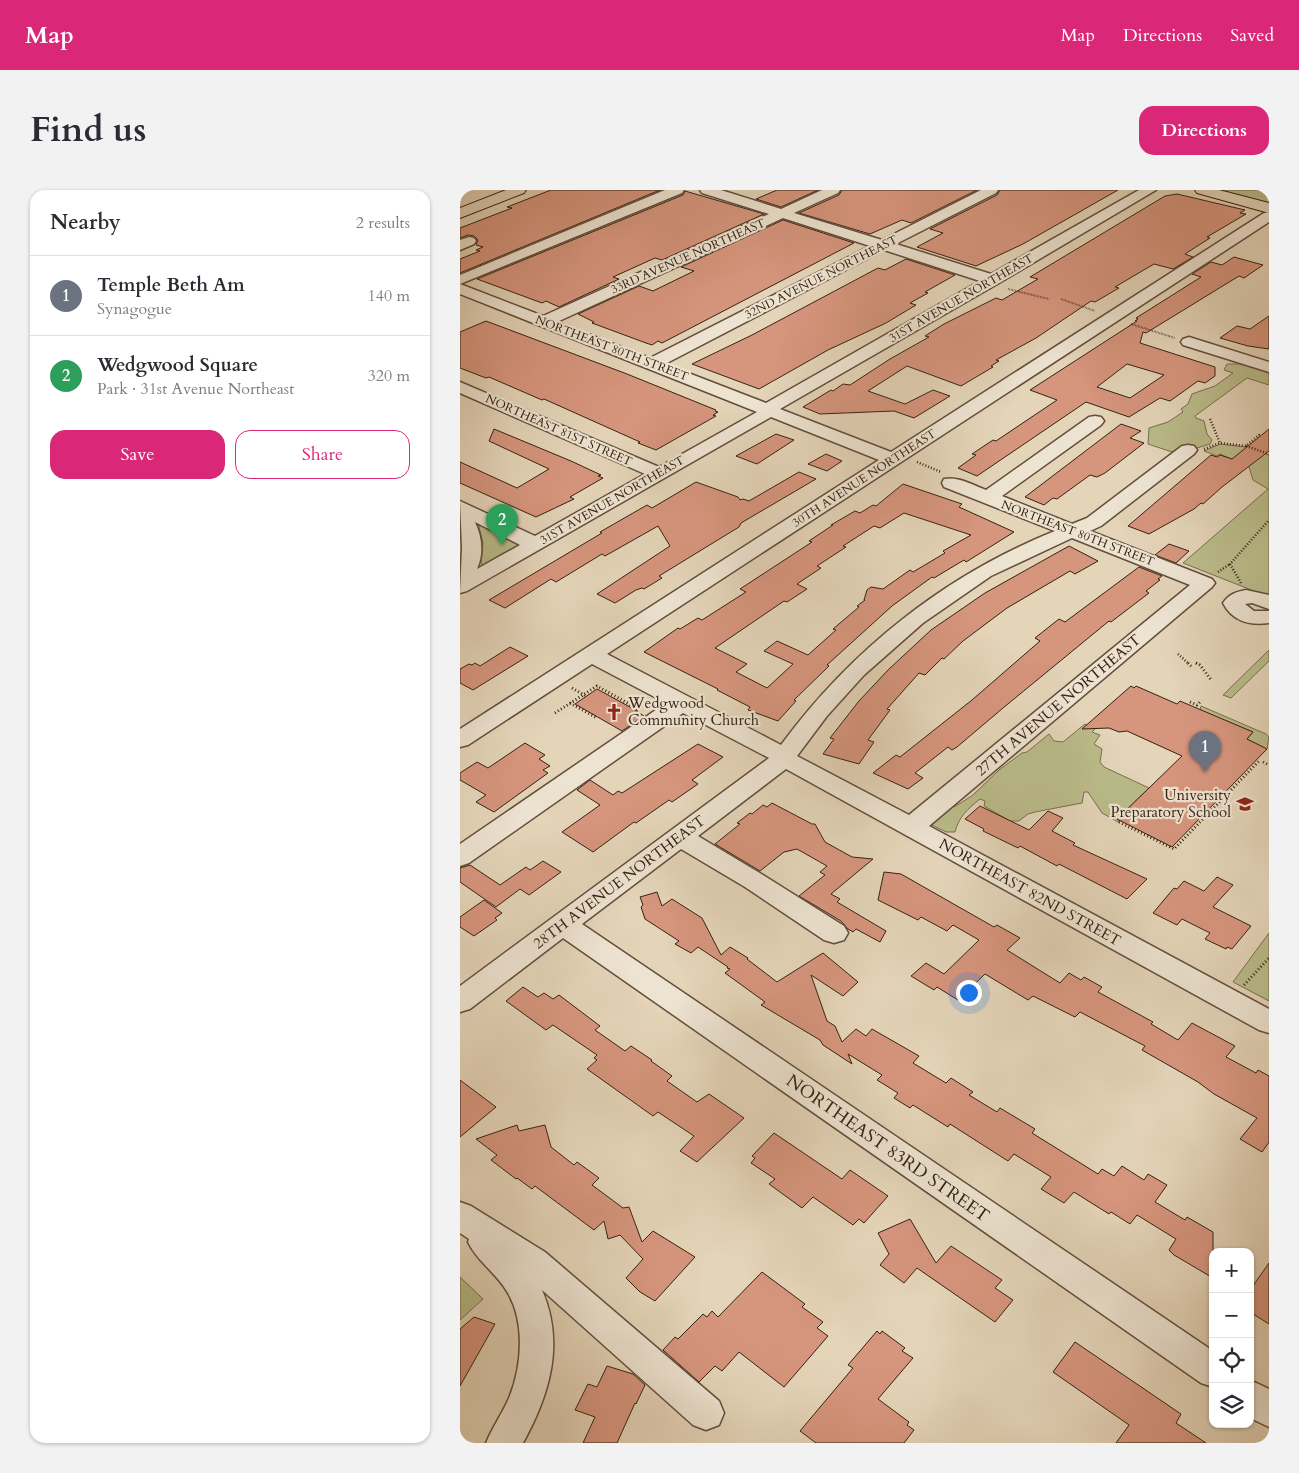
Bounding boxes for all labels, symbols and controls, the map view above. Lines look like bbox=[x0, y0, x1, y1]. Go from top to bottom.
text: Map bbox=[25, 19, 74, 52]
text: Map bbox=[1061, 23, 1095, 48]
text: Directions bbox=[1123, 23, 1202, 48]
text: Saved bbox=[1230, 23, 1274, 48]
text: Find us bbox=[30, 106, 146, 154]
button: Directions bbox=[1139, 106, 1269, 155]
text: Nearby bbox=[50, 208, 121, 237]
text: 2 results bbox=[356, 212, 410, 234]
street label: 33RD AVENUE NORTHEAST bbox=[608, 215, 768, 297]
street label: 32ND AVENUE NORTHEAST bbox=[742, 231, 900, 323]
street label: 31ST AVENUE NORTHEAST bbox=[886, 250, 1036, 346]
text: Temple Beth Am bbox=[97, 272, 245, 298]
text: 1 bbox=[62, 285, 70, 307]
text: 140 m bbox=[368, 285, 410, 307]
text: Synagogue bbox=[97, 298, 172, 320]
street label: NORTHEAST 80TH STREET bbox=[533, 311, 691, 385]
text: Wedgwood Square bbox=[97, 352, 258, 378]
text: 2 bbox=[62, 365, 70, 387]
text: 320 m bbox=[368, 365, 410, 387]
text: Park · 31st Avenue Northeast bbox=[97, 378, 294, 400]
street label: NORTHEAST 81ST STREET bbox=[483, 390, 635, 470]
street label: 30TH AVENUE NORTHEAST bbox=[789, 425, 939, 531]
button: Save bbox=[50, 430, 225, 479]
button: Share bbox=[235, 430, 410, 479]
street label: 31ST AVENUE NORTHEAST bbox=[537, 452, 687, 548]
street label: NORTHEAST 80TH STREET bbox=[999, 496, 1157, 570]
pin: 2 bbox=[486, 504, 518, 545]
street label: 27TH AVENUE NORTHEAST bbox=[971, 630, 1145, 780]
place label: Wedgwood Community Church bbox=[627, 693, 760, 730]
church icon: Wedgwood Community Church bbox=[604, 702, 624, 722]
pin: 1 bbox=[1189, 731, 1221, 772]
place label: University Preparatory School bbox=[1111, 785, 1231, 822]
school or university icon: University Preparatory School bbox=[1235, 794, 1255, 814]
street label: 28TH AVENUE NORTHEAST bbox=[529, 811, 709, 953]
street label: NORTHEAST 82ND STREET bbox=[936, 834, 1124, 950]
your location bbox=[956, 980, 982, 1006]
street label: NORTHEAST 83RD STREET bbox=[781, 1068, 994, 1228]
map controls bbox=[1209, 1248, 1254, 1428]
button: + bbox=[1209, 1248, 1254, 1293]
button: − bbox=[1209, 1293, 1254, 1338]
button: locate bbox=[1209, 1338, 1254, 1383]
button: layers bbox=[1209, 1383, 1254, 1428]

